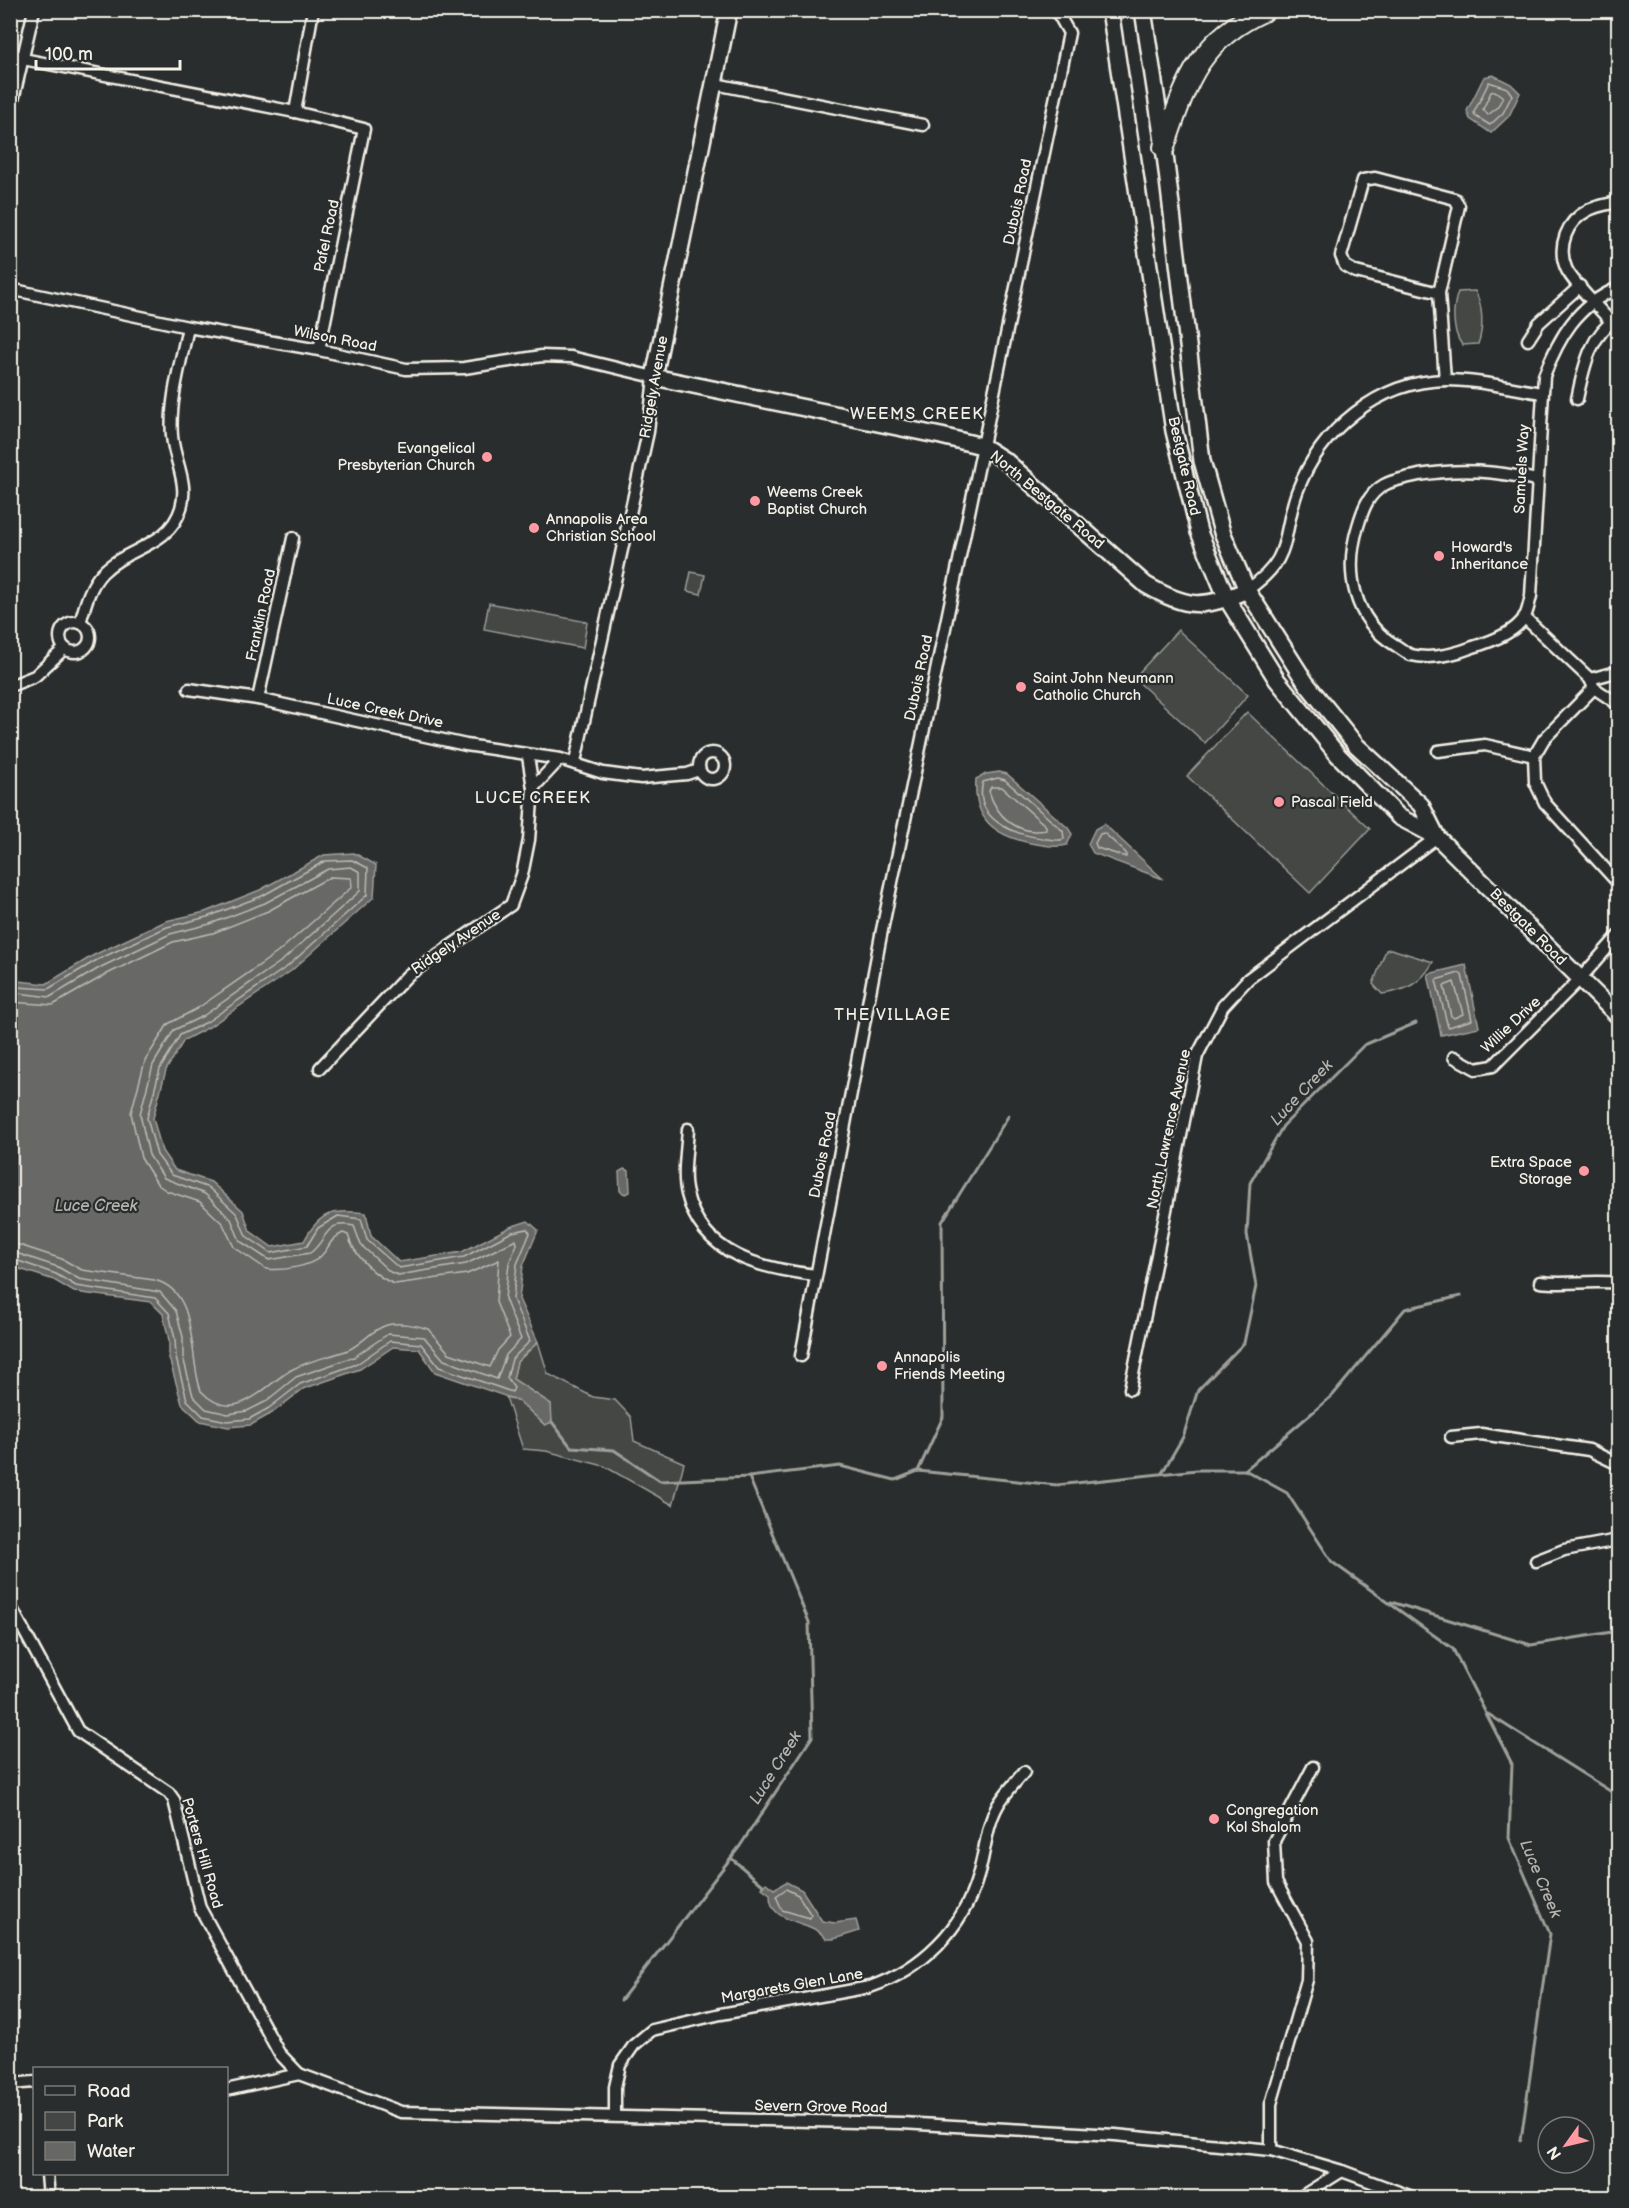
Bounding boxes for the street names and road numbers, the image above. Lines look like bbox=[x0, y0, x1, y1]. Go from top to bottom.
street label: Dubois Road bbox=[1000, 157, 1036, 247]
street label: Pafel Road bbox=[310, 198, 344, 274]
street label: Wilson Road bbox=[292, 322, 378, 356]
street label: Ridgely Avenue bbox=[636, 334, 672, 440]
street label: Bestgate Road bbox=[1163, 415, 1205, 517]
street label: Samuels Way bbox=[1510, 424, 1534, 514]
street label: North Bestgate Road bbox=[986, 447, 1108, 553]
street label: Franklin Road bbox=[242, 567, 280, 663]
street label: Dubois Road bbox=[901, 633, 937, 723]
street label: Luce Creek Drive bbox=[325, 689, 445, 733]
street label: Bestgate Road bbox=[1485, 884, 1571, 970]
street label: Ridgely Avenue bbox=[408, 905, 504, 979]
street label: Willie Drive bbox=[1477, 992, 1545, 1057]
street label: North Lawrence Avenue bbox=[1143, 1047, 1195, 1211]
street label: Dubois Road bbox=[805, 1110, 841, 1200]
street label: Porters Hill Road bbox=[177, 1795, 227, 1911]
street label: Margarets Glen Lane bbox=[720, 1964, 864, 2008]
street label: Severn Grove Road bbox=[754, 2096, 888, 2118]

